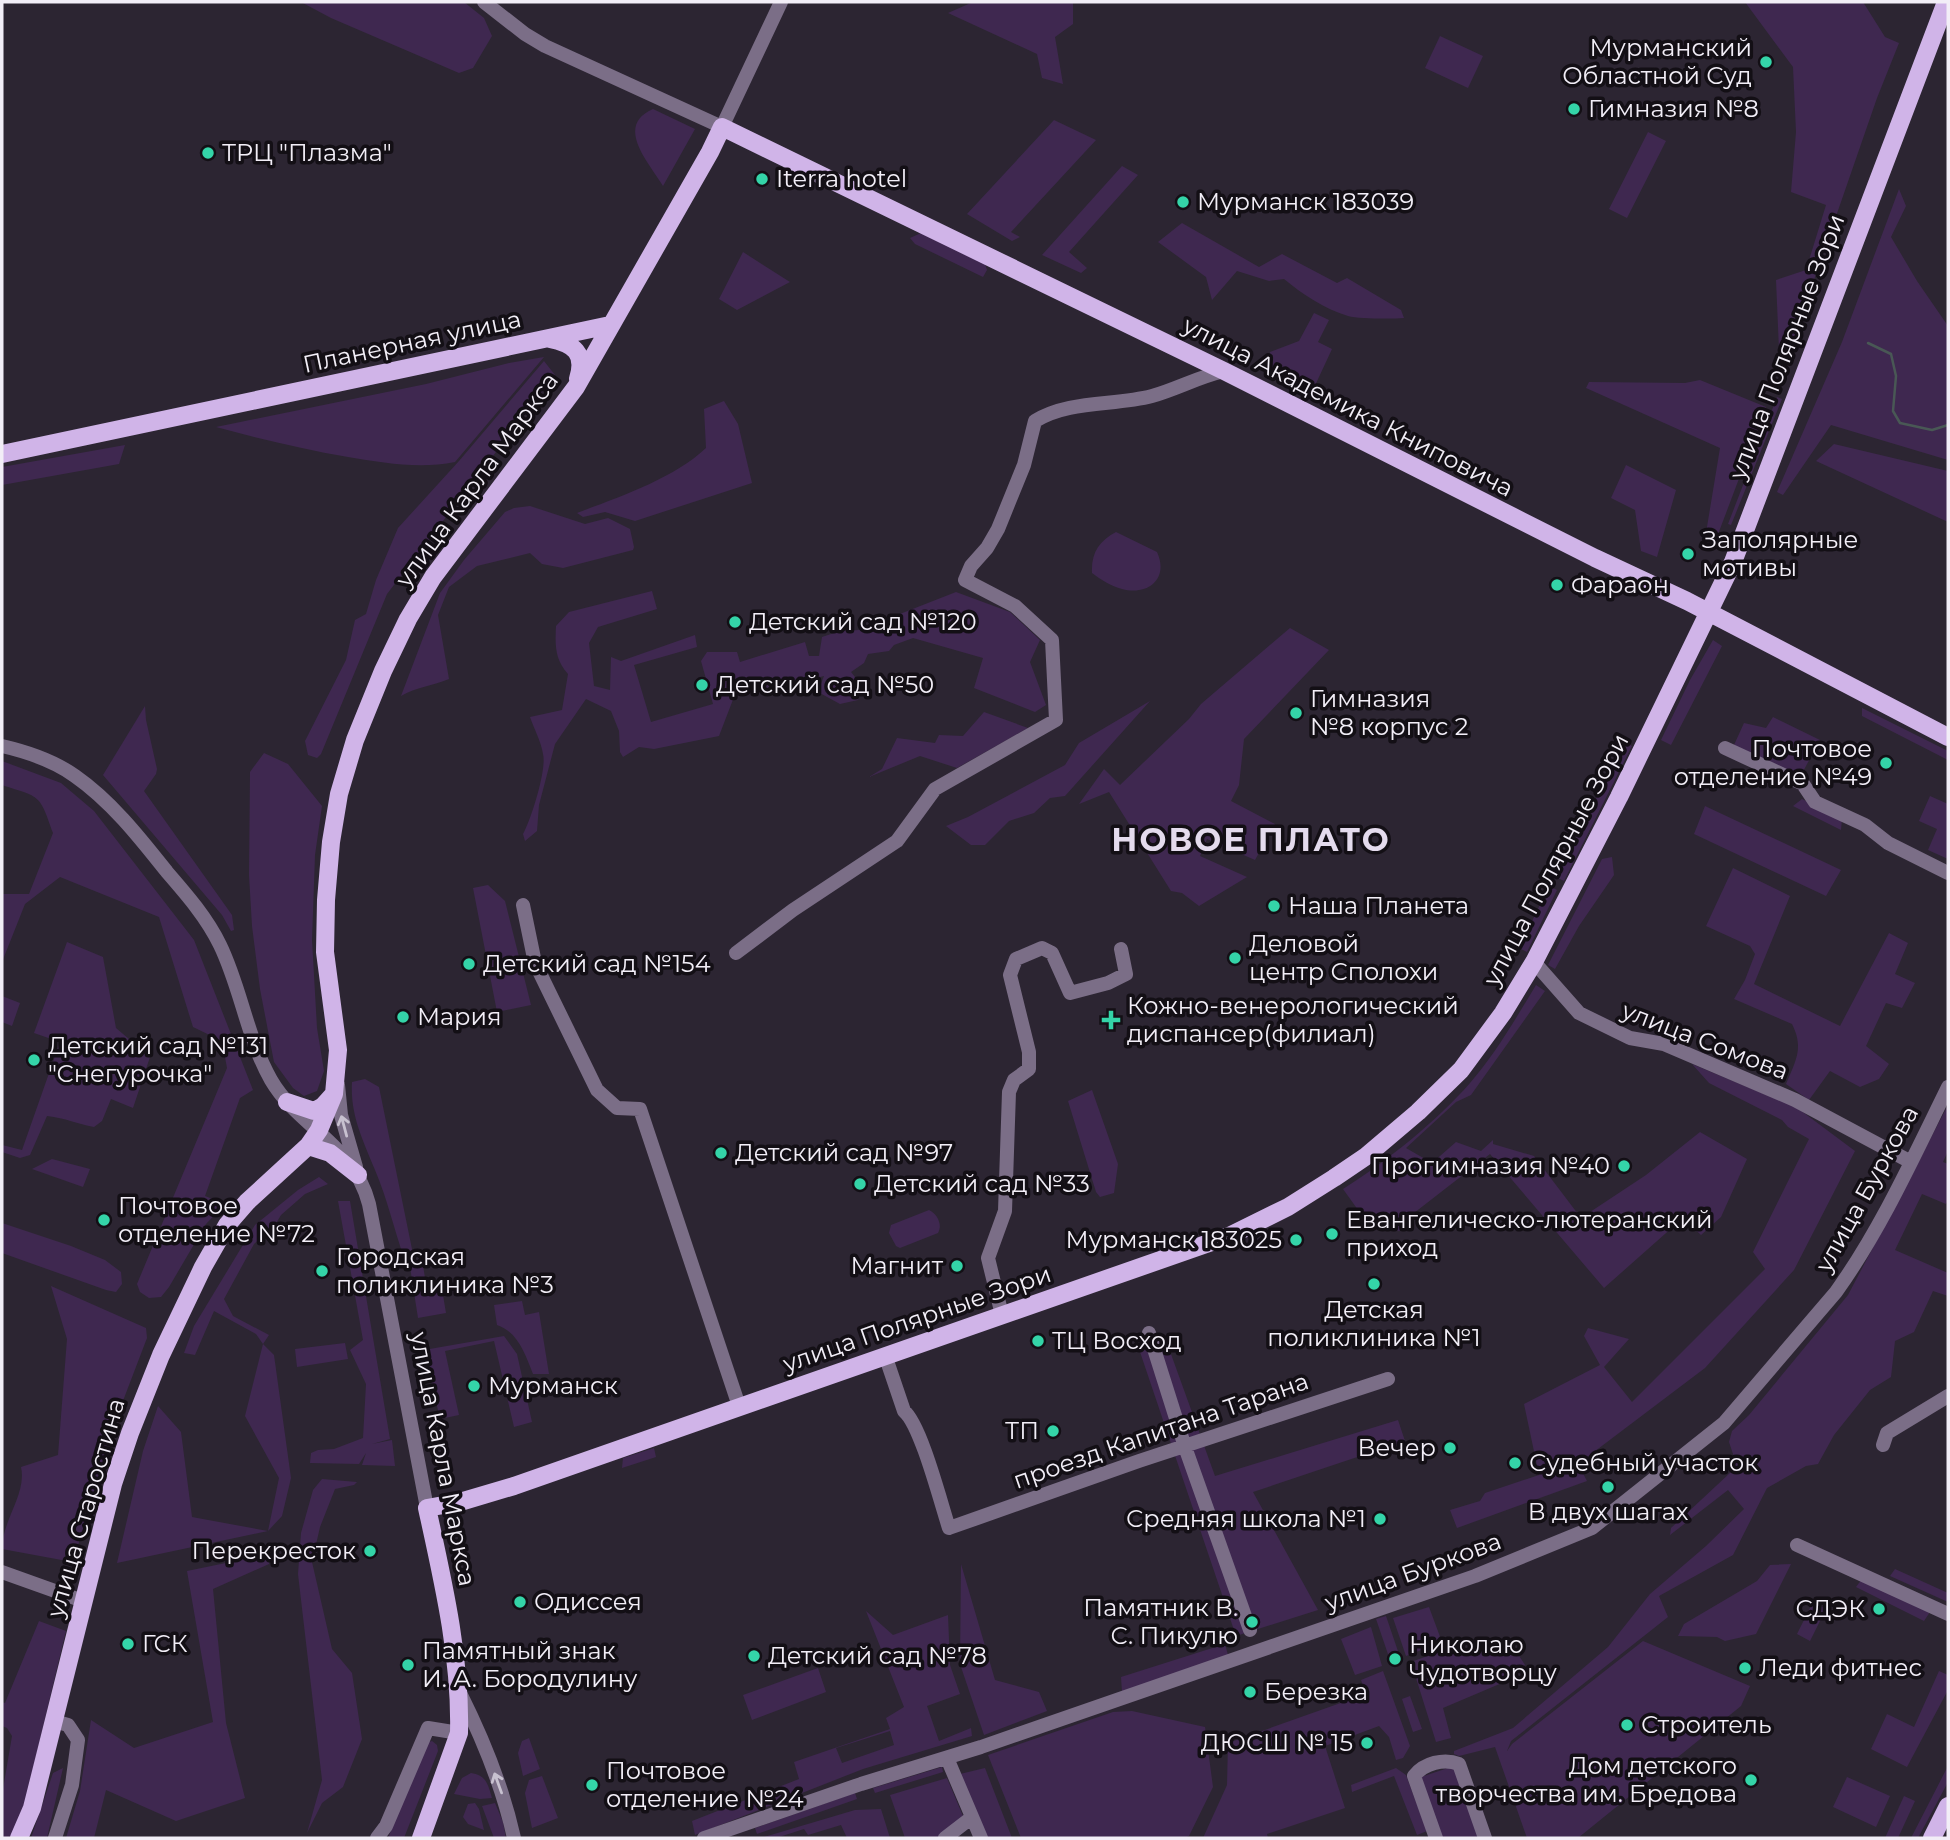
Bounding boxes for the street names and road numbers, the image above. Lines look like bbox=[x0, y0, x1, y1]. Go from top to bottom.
street label: улица Полярные Зори bbox=[1722, 210, 1851, 484]
street label: Планерная улица bbox=[300, 304, 524, 379]
street label: улица Академика Книповича bbox=[1177, 310, 1518, 503]
street label: улица Карла Маркса bbox=[388, 367, 564, 593]
street label: улица Полярные Зори bbox=[1476, 729, 1634, 992]
street label: улица Сомова bbox=[1617, 995, 1793, 1086]
street label: улица Буркова bbox=[1808, 1101, 1924, 1278]
street label: улица Полярные Зори bbox=[778, 1259, 1055, 1378]
street label: улица Карла Маркса bbox=[404, 1328, 482, 1588]
street label: проезд Капитана Тарана bbox=[1009, 1366, 1312, 1495]
street label: улица Старостина bbox=[40, 1395, 131, 1622]
street label: улица Буркова bbox=[1320, 1526, 1505, 1617]

